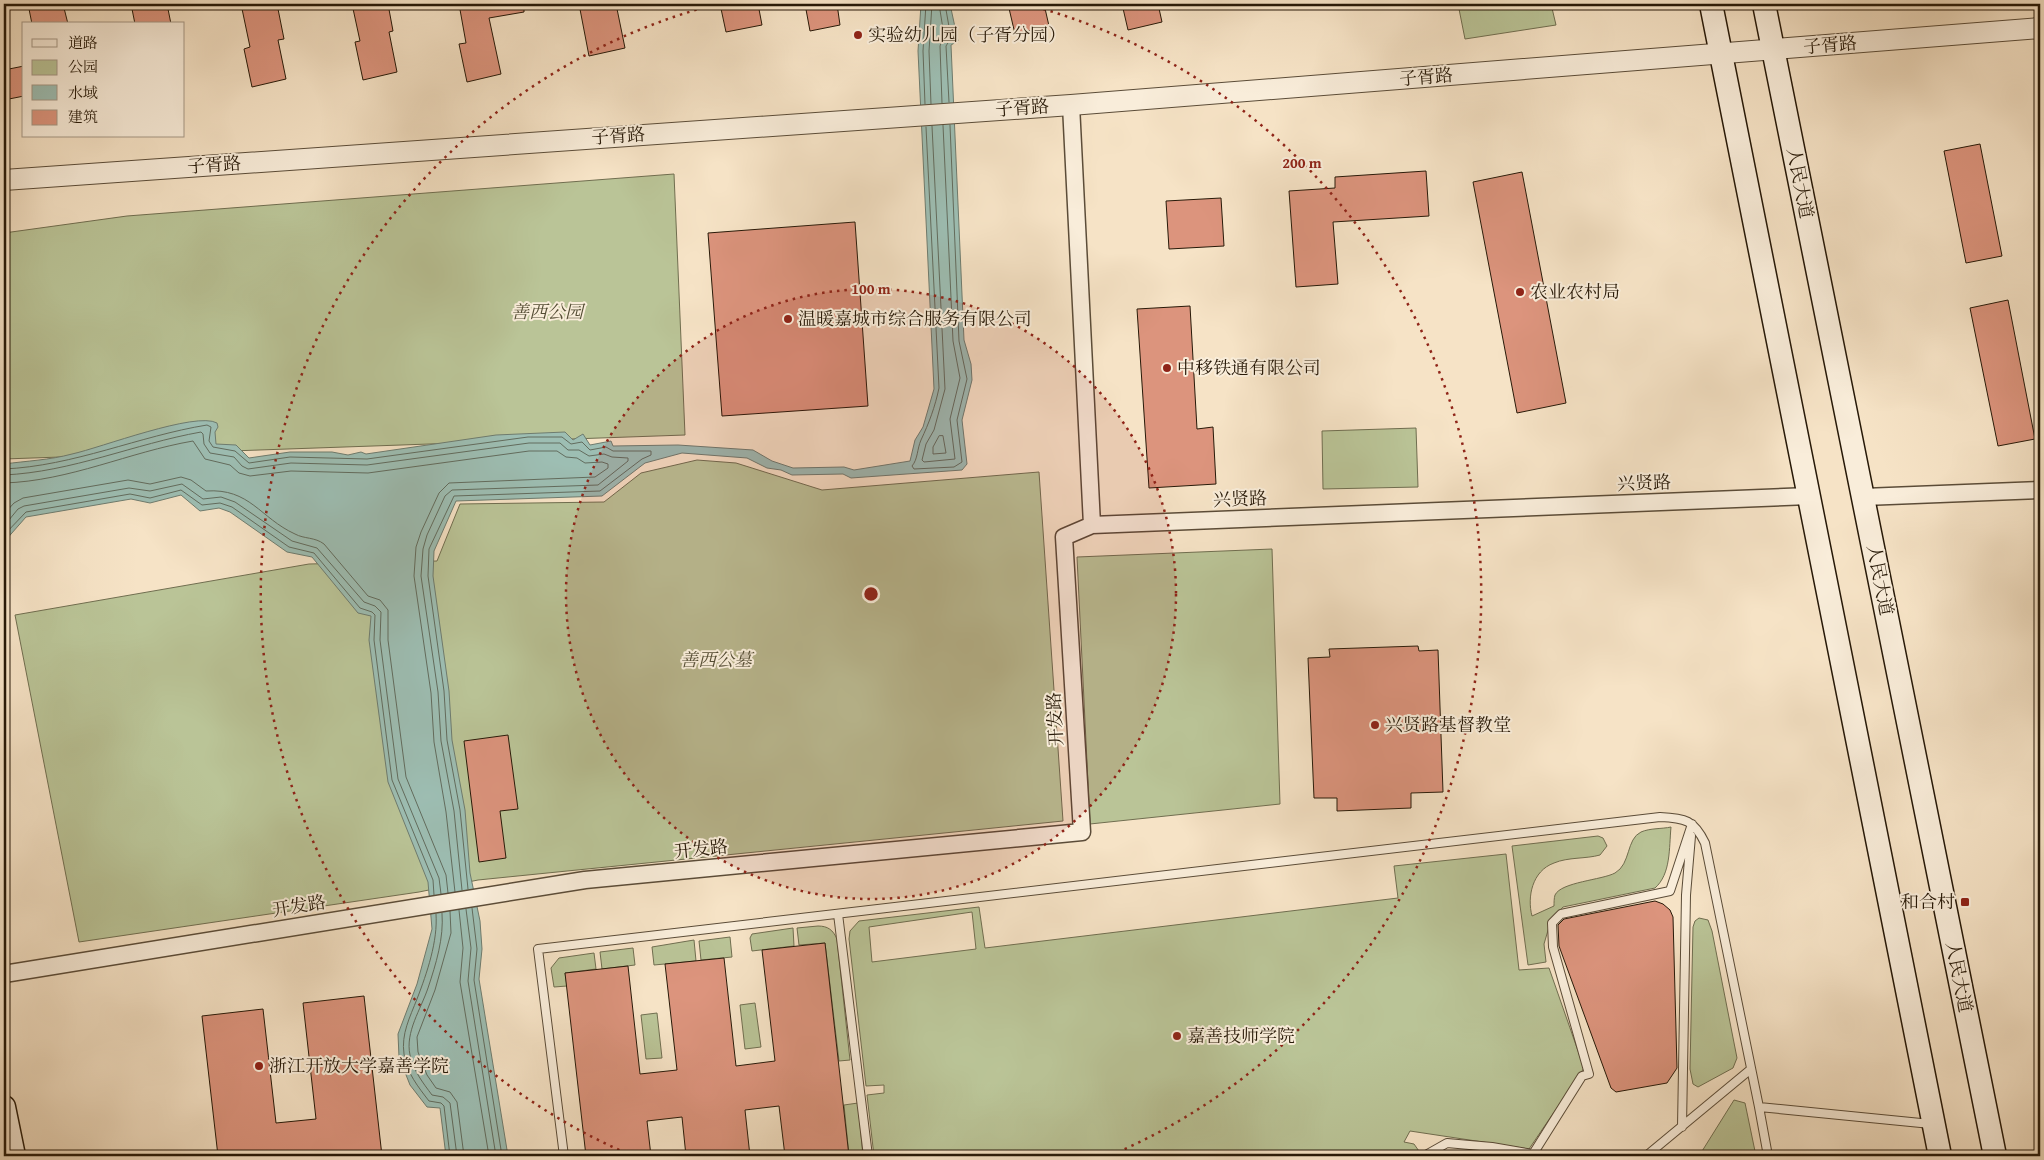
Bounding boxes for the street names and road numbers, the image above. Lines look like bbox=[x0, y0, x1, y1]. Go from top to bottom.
street label: 子胥路 bbox=[1802, 29, 1858, 60]
street label: 子胥路 bbox=[1398, 61, 1454, 92]
street label: 子胥路 bbox=[994, 92, 1050, 123]
street label: 子胥路 bbox=[590, 120, 646, 151]
street label: 人民大道 bbox=[1780, 145, 1821, 221]
street label: 子胥路 bbox=[186, 149, 242, 180]
street label: 兴贤路 bbox=[1617, 468, 1671, 497]
street label: 兴贤路 bbox=[1213, 484, 1267, 513]
street label: 人民大道 bbox=[1860, 542, 1901, 618]
street label: 开发路 bbox=[1040, 691, 1069, 747]
street label: 开发路 bbox=[673, 832, 729, 865]
street label: 开发路 bbox=[270, 888, 328, 923]
street label: 人民大道 bbox=[1939, 939, 1980, 1015]

